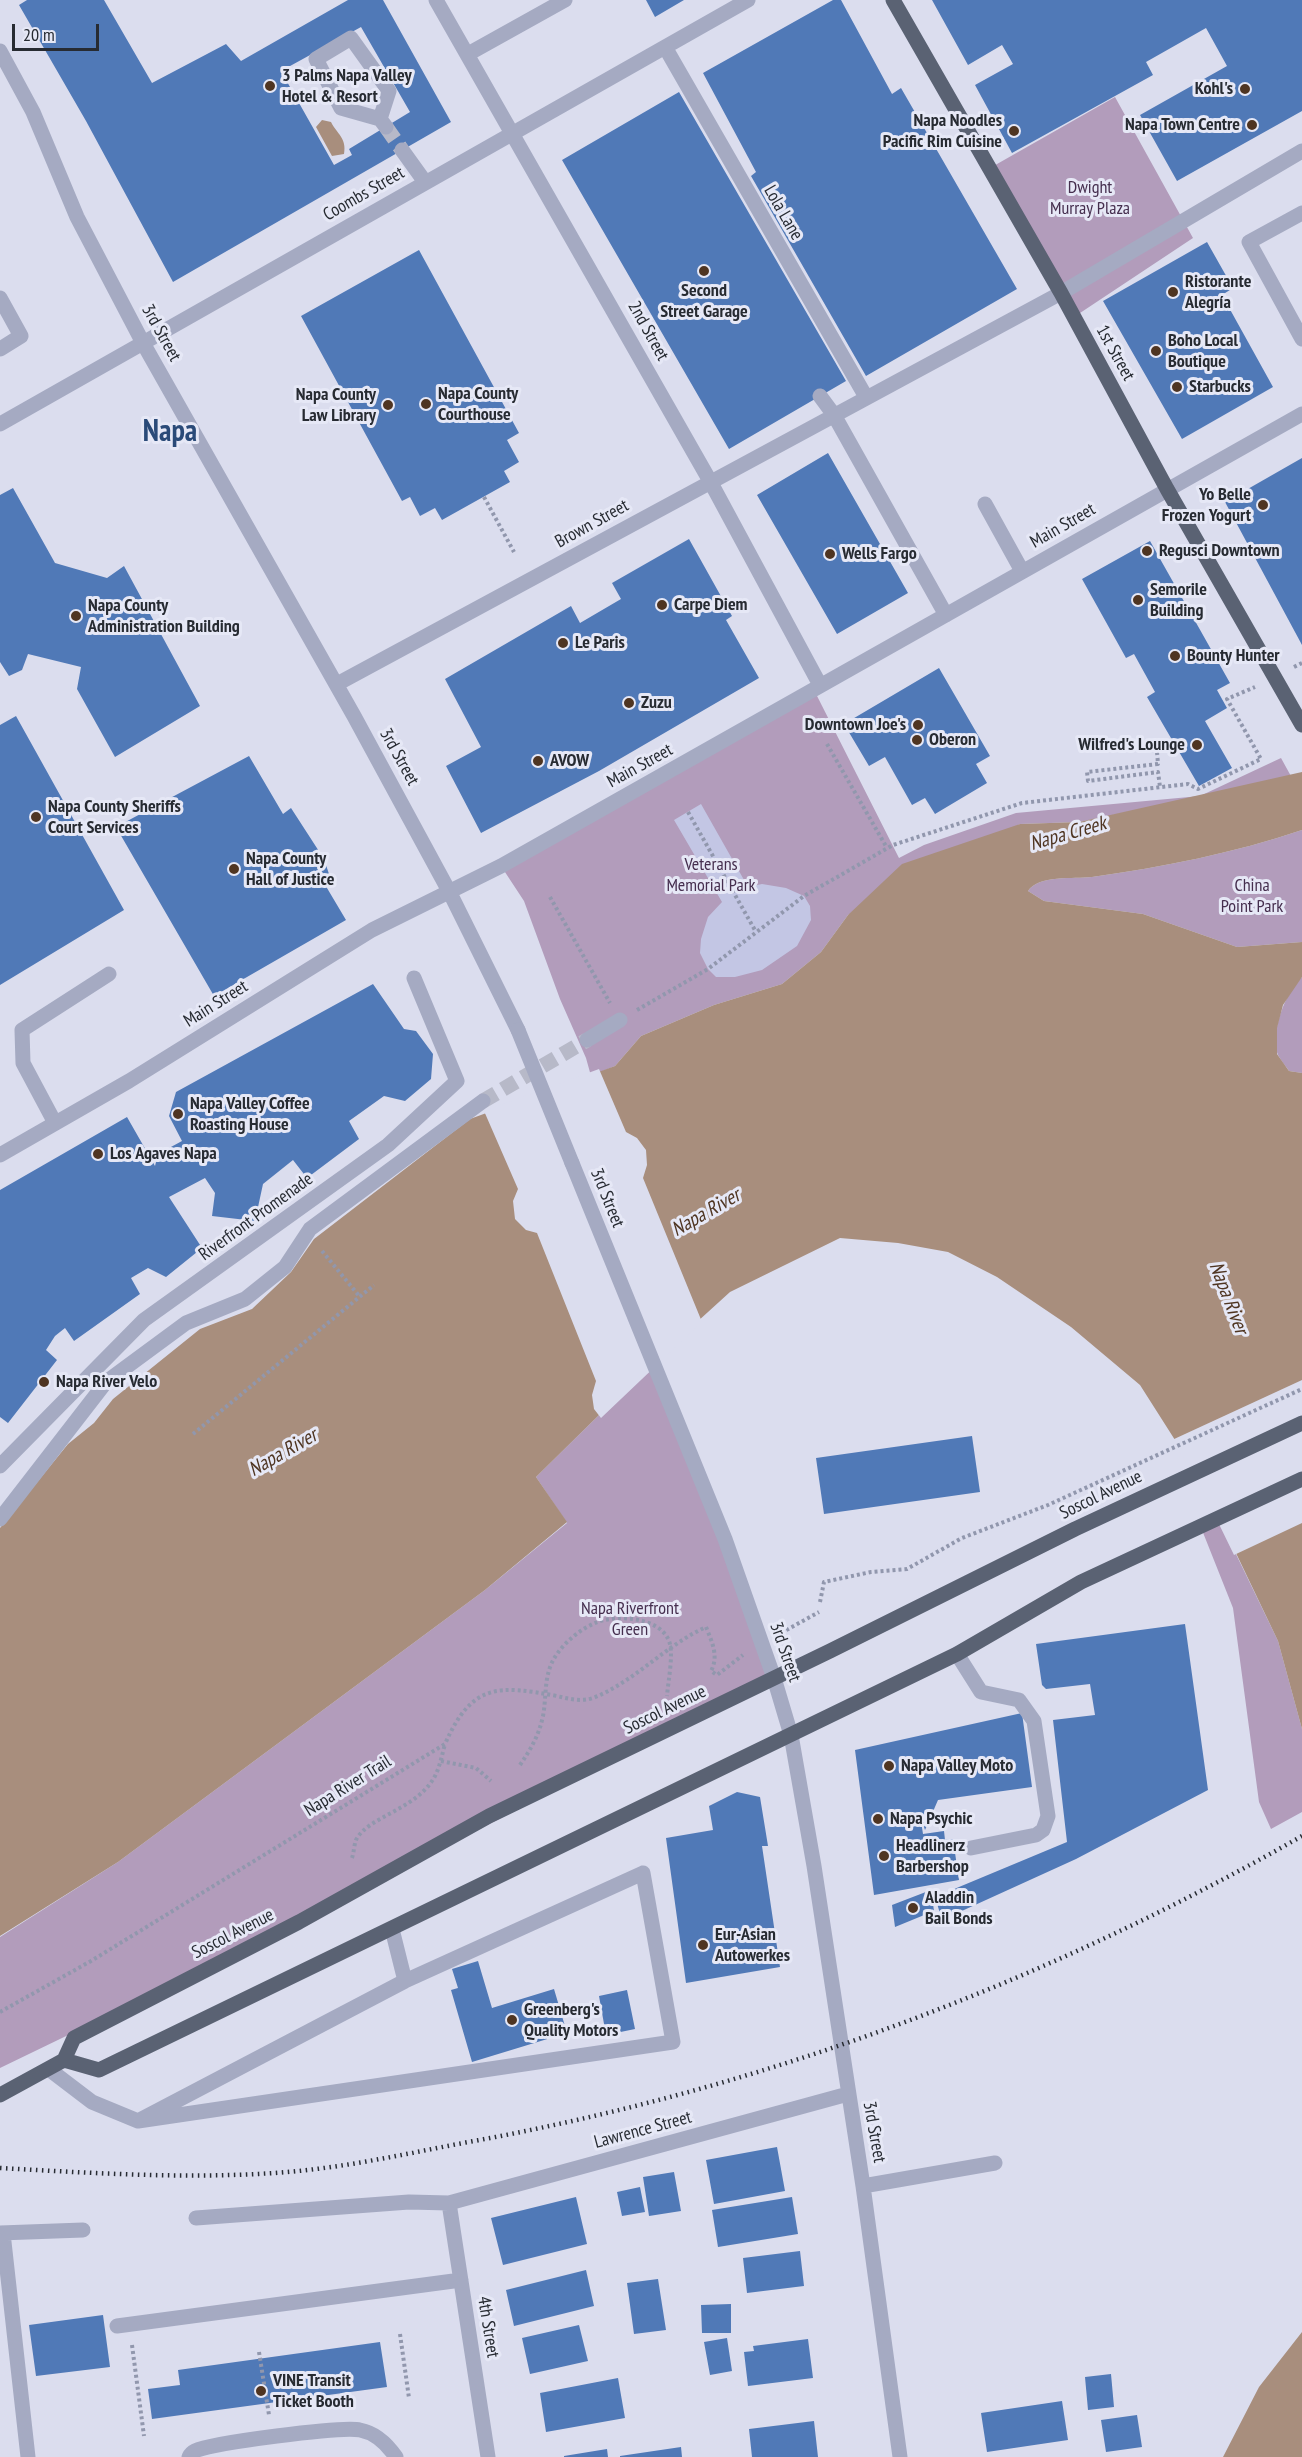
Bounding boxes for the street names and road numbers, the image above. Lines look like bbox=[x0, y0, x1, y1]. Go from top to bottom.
street label: Coombs Street bbox=[320, 162, 408, 226]
street label: Lola Lane bbox=[759, 182, 807, 244]
street label: 2nd Street bbox=[623, 297, 673, 365]
street label: 3rd Street bbox=[137, 301, 185, 365]
street label: 1st Street bbox=[1091, 321, 1139, 385]
street label: Brown Street bbox=[552, 495, 632, 553]
street label: Main Street bbox=[1027, 499, 1099, 553]
street label: 3rd Street bbox=[375, 725, 423, 789]
street label: Main Street bbox=[603, 739, 677, 793]
street label: Main Street bbox=[180, 976, 252, 1032]
street label: 3rd Street bbox=[585, 1165, 629, 1231]
street label: Riverfront Promenade bbox=[195, 1168, 317, 1266]
street label: Soscol Avenue bbox=[1056, 1466, 1146, 1524]
street label: 3rd Street bbox=[765, 1619, 805, 1685]
street label: Soscol Avenue bbox=[620, 1681, 710, 1739]
street label: Napa River Trail bbox=[301, 1751, 395, 1821]
street label: Soscol Avenue bbox=[188, 1904, 278, 1964]
street label: 3rd Street bbox=[858, 2100, 890, 2164]
street label: Lawrence Street bbox=[592, 2107, 694, 2153]
street label: 4th Street bbox=[472, 2295, 504, 2359]

